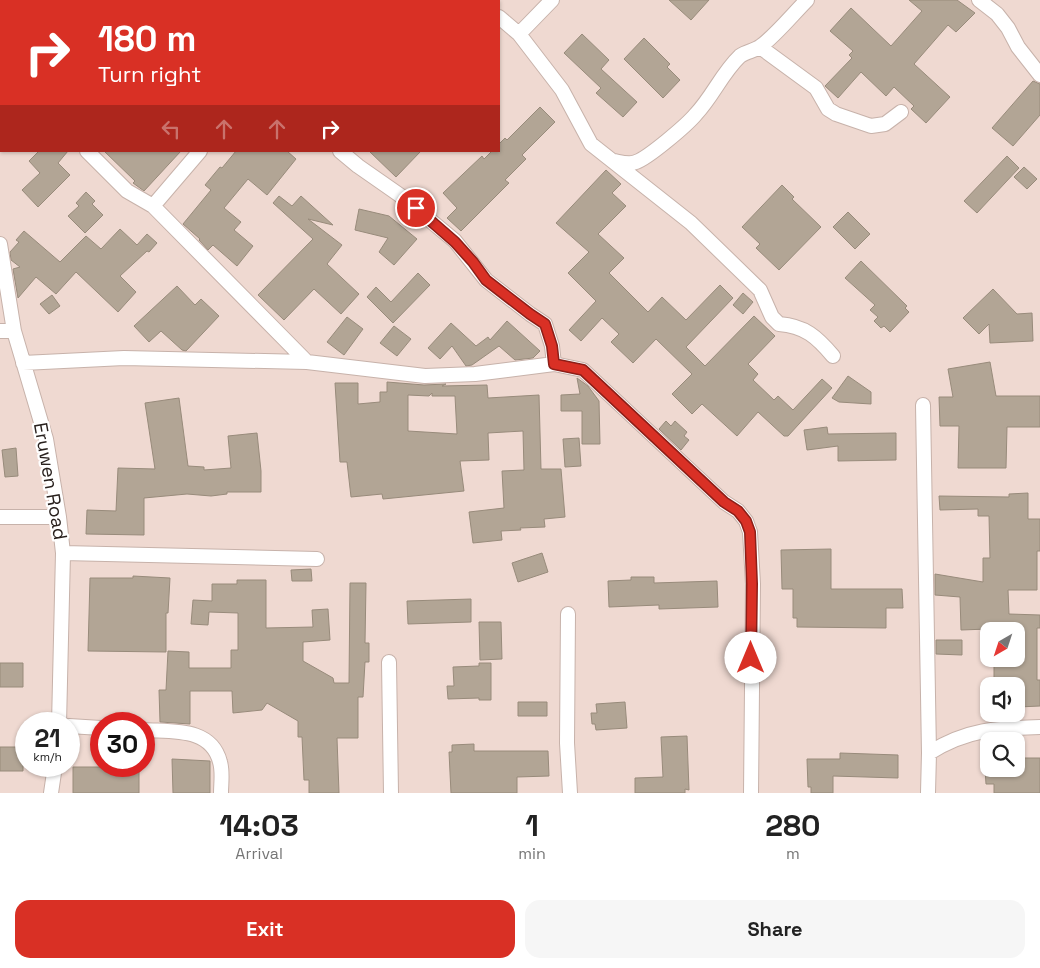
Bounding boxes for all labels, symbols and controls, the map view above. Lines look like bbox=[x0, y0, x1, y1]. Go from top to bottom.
text: 180 m bbox=[98, 17, 196, 61]
icon: right bbox=[15, 20, 80, 85]
text: Turn right bbox=[98, 60, 201, 88]
icon: left bbox=[157, 115, 185, 143]
icon: ahead bbox=[210, 115, 238, 143]
icon: ahead bbox=[263, 115, 291, 143]
icon: right bbox=[316, 115, 344, 143]
pin bbox=[395, 187, 437, 229]
icon: arrive bbox=[402, 194, 430, 222]
street label: Eruwen Road bbox=[28, 420, 73, 542]
north arrow bbox=[980, 622, 1025, 668]
map controls bbox=[980, 622, 1025, 777]
position arrow bbox=[724, 631, 776, 683]
button: sound bbox=[980, 677, 1025, 722]
speed limit sign: 30 bbox=[90, 712, 155, 777]
text: 21 bbox=[34, 722, 61, 754]
button: search bbox=[980, 732, 1025, 777]
text: km/h bbox=[33, 749, 62, 765]
text: 14:03 bbox=[219, 806, 299, 845]
text: 1 bbox=[525, 806, 539, 845]
text: 280 bbox=[765, 806, 820, 845]
text: Arrival bbox=[235, 843, 283, 864]
text: min bbox=[518, 843, 546, 864]
text: m bbox=[786, 843, 800, 864]
button: Exit bbox=[15, 900, 515, 958]
button: Share bbox=[525, 900, 1025, 958]

